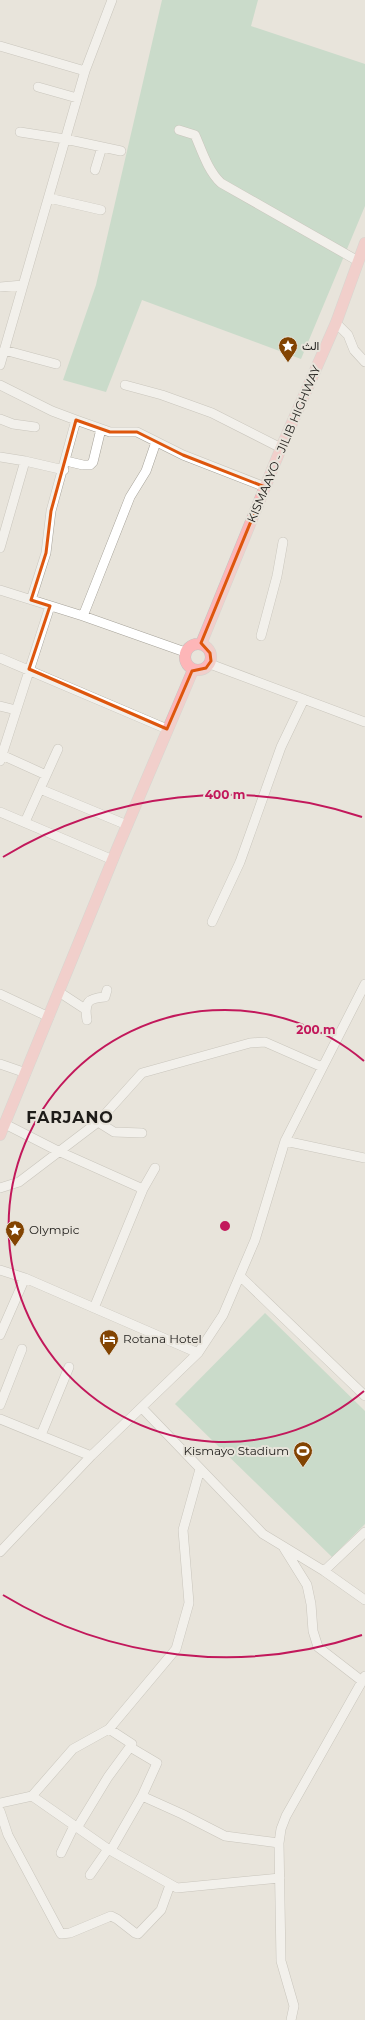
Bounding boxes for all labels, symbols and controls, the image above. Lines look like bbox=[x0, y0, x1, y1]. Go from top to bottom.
place icon: الث bbox=[277, 335, 299, 363]
place label: الث bbox=[302, 338, 319, 353]
street label: KISMAAYO - JILIB HIGHWAY bbox=[244, 363, 324, 525]
text: 400 m bbox=[205, 787, 245, 802]
text: 200 m bbox=[296, 1022, 336, 1037]
district label: FARJANO bbox=[26, 1108, 114, 1127]
place icon: Olympic bbox=[4, 1219, 26, 1247]
centre of rings bbox=[218, 1219, 232, 1233]
place label: Olympic bbox=[29, 1222, 80, 1237]
hotel icon: Rotana Hotel bbox=[98, 1328, 120, 1356]
place label: Rotana Hotel bbox=[123, 1331, 202, 1346]
sports icon: Kismayo Stadium bbox=[292, 1440, 314, 1468]
place label: Kismayo Stadium bbox=[184, 1443, 289, 1458]

